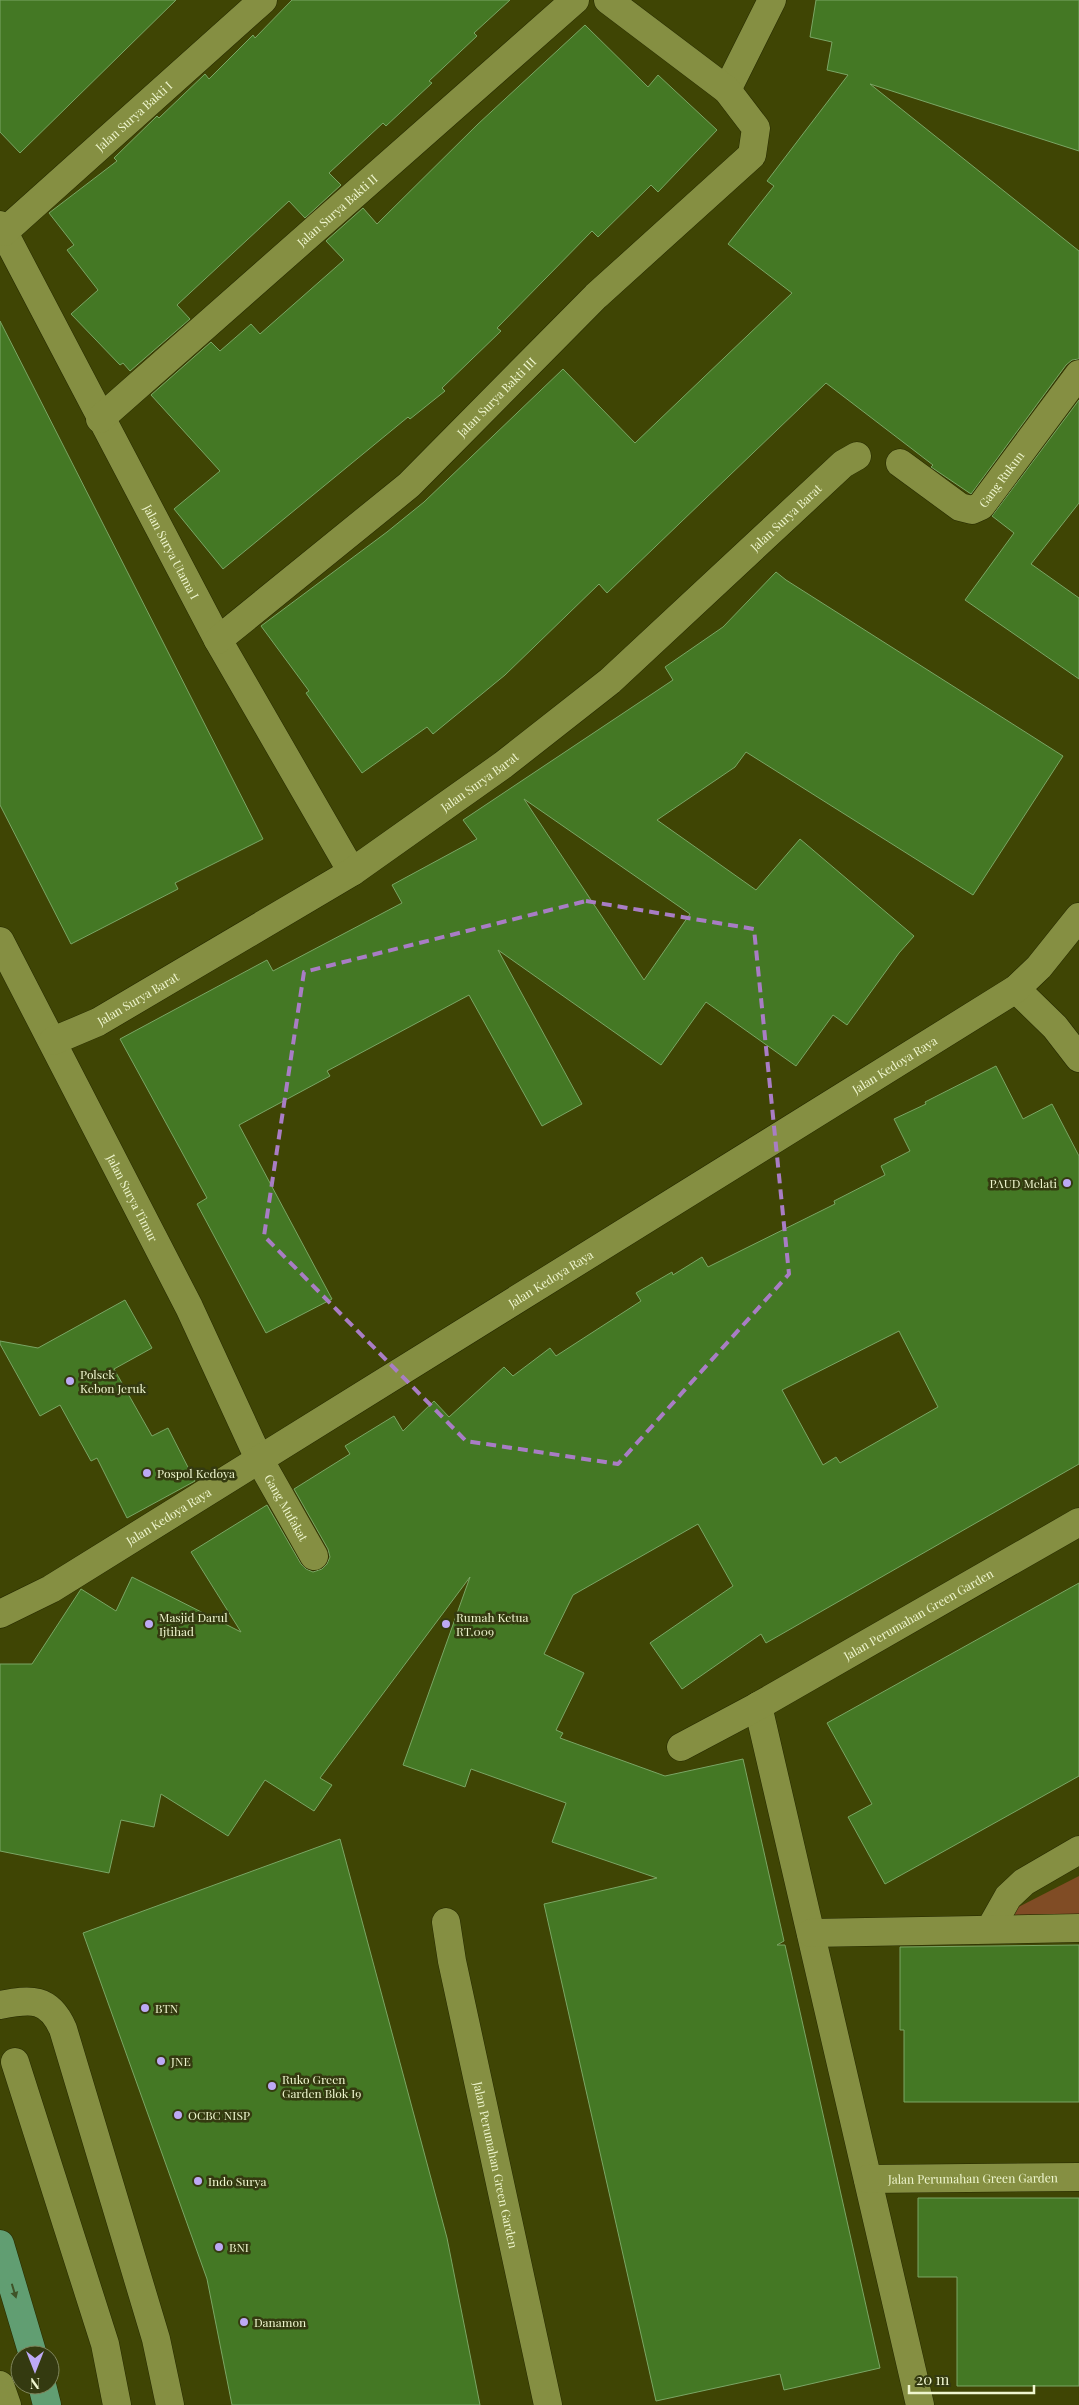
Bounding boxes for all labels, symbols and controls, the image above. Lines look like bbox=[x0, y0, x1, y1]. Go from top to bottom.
street label: Jalan Surya Bakti I bbox=[91, 77, 175, 155]
street label: Jalan Surya Bakti II bbox=[293, 170, 380, 250]
street label: Jalan Surya Bakti III bbox=[453, 354, 539, 441]
street label: Gang Rukun bbox=[975, 448, 1027, 511]
street label: Jalan Surya Barat bbox=[746, 480, 825, 555]
street label: Jalan Surya Utama I bbox=[140, 501, 203, 602]
street label: Jalan Surya Barat bbox=[436, 748, 522, 815]
street label: Jalan Surya Barat bbox=[93, 968, 182, 1029]
street label: Jalan Kedoya Raya bbox=[848, 1032, 940, 1098]
street label: Jalan Surya Timur bbox=[103, 1150, 162, 1245]
place label: PAUD Melati bbox=[990, 1175, 1057, 1191]
marker: PAUD Melati bbox=[1061, 1177, 1073, 1189]
street label: Jalan Kedoya Raya bbox=[504, 1246, 596, 1311]
place label: Polsek Kebon Jeruk bbox=[80, 1366, 146, 1396]
marker: Polsek Kebon Jeruk bbox=[64, 1375, 76, 1387]
place label: Pospol Kedoya bbox=[157, 1465, 235, 1481]
marker: Pospol Kedoya bbox=[141, 1467, 153, 1479]
street label: Gang Mufakat bbox=[261, 1471, 312, 1545]
street label: Jalan Kedoya Raya bbox=[122, 1484, 214, 1549]
street label: Jalan Perumahan Green Garden bbox=[840, 1565, 996, 1664]
place label: Masjid Darul Ijtihad bbox=[159, 1609, 228, 1639]
place label: Rumah Ketua RT.009 bbox=[456, 1609, 529, 1639]
marker: Masjid Darul Ijtihad bbox=[143, 1618, 155, 1630]
marker: Rumah Ketua RT.009 bbox=[440, 1618, 452, 1630]
place label: BTN bbox=[155, 2000, 179, 2016]
marker: BTN bbox=[139, 2002, 151, 2014]
place label: JNE bbox=[170, 2053, 191, 2069]
marker: JNE bbox=[155, 2055, 167, 2067]
place label: Ruko Green Garden Blok I9 bbox=[282, 2071, 361, 2101]
street label: Jalan Perumahan Green Garden bbox=[470, 2079, 522, 2250]
marker: Ruko Green Garden Blok I9 bbox=[266, 2080, 278, 2092]
place label: OCBC NISP bbox=[188, 2107, 250, 2123]
marker: OCBC NISP bbox=[172, 2109, 184, 2121]
street label: Jalan Perumahan Green Garden bbox=[887, 2169, 1058, 2187]
place label: Indo Surya bbox=[208, 2173, 267, 2189]
marker: Indo Surya bbox=[192, 2175, 204, 2187]
place label: BNI bbox=[229, 2239, 249, 2255]
marker: BNI bbox=[213, 2241, 225, 2253]
one-way arrow bbox=[10, 2284, 18, 2299]
place label: Danamon bbox=[254, 2314, 306, 2330]
marker: Danamon bbox=[238, 2316, 250, 2328]
north arrow bbox=[10, 2345, 60, 2395]
scale bar bbox=[909, 2362, 1034, 2394]
text: 20 m bbox=[916, 2369, 950, 2389]
text: N bbox=[30, 2374, 40, 2393]

